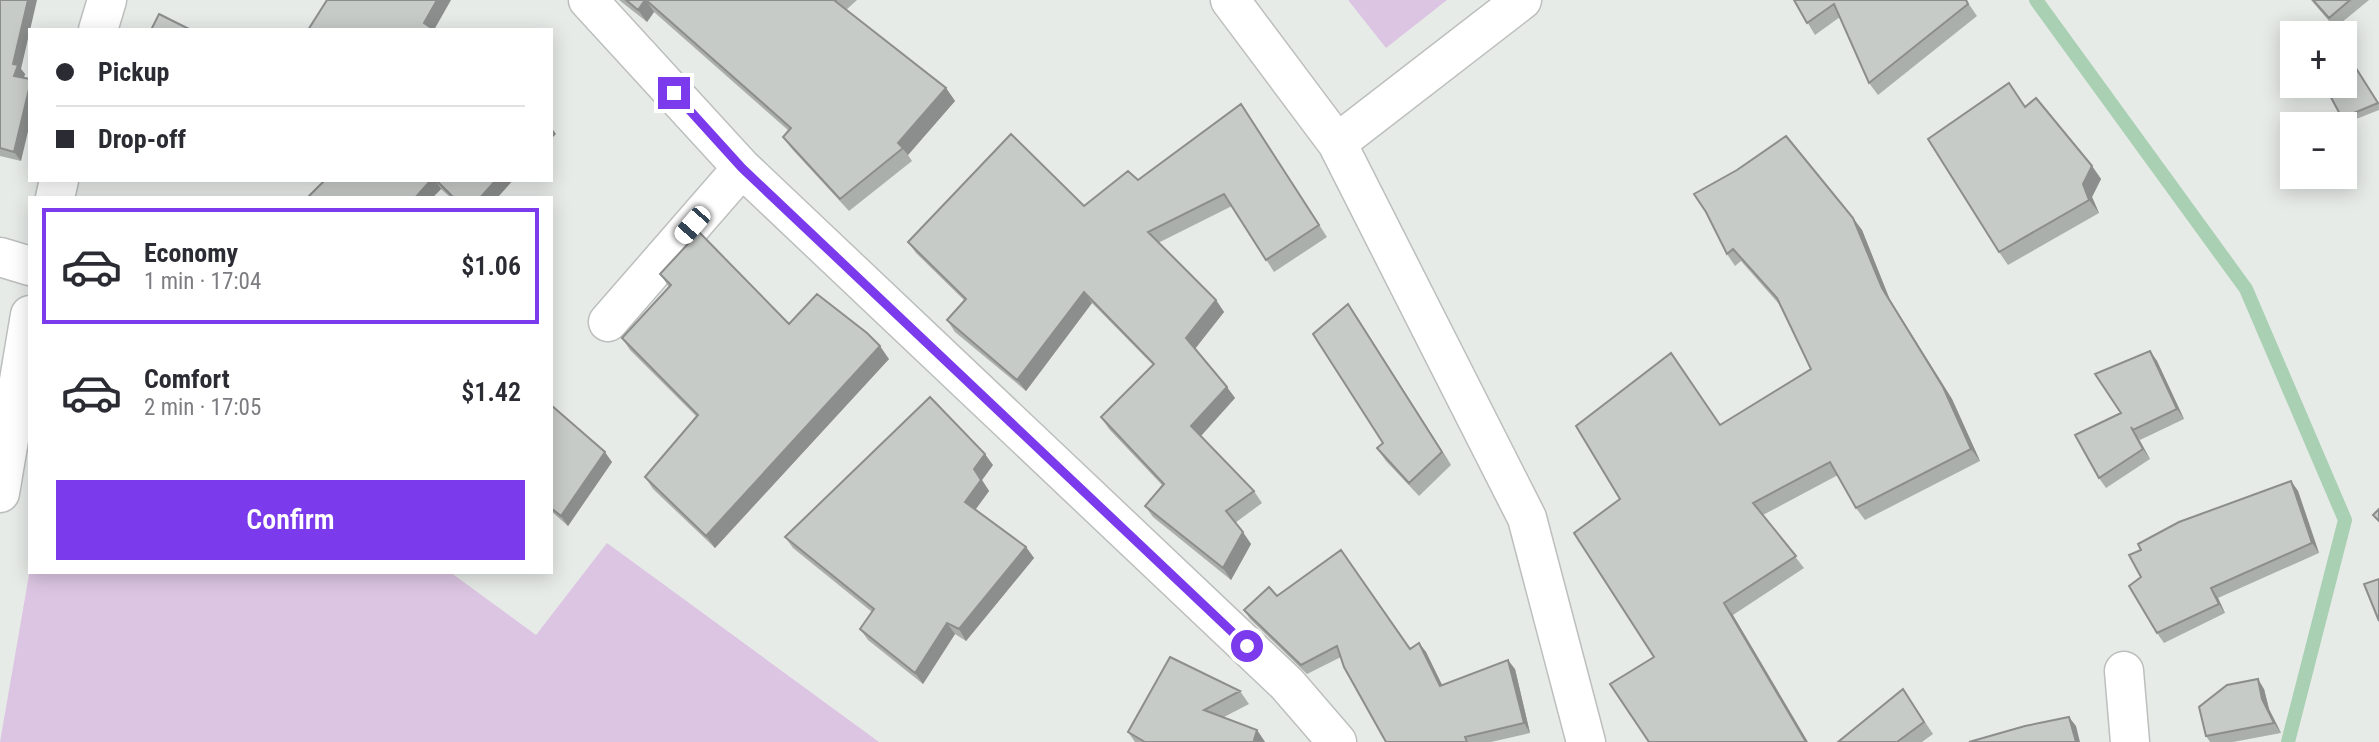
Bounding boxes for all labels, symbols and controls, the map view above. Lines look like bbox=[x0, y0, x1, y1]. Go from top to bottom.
map controls bbox=[2280, 21, 2357, 189]
button: + bbox=[2280, 21, 2357, 98]
text: Pickup bbox=[98, 57, 169, 87]
route end bbox=[658, 77, 690, 109]
button: − bbox=[2280, 112, 2357, 189]
text: Drop-off bbox=[98, 124, 186, 154]
car bbox=[671, 202, 714, 248]
icon: car bbox=[60, 235, 123, 298]
text: Economy bbox=[144, 238, 238, 268]
text: $1.06 bbox=[461, 251, 521, 281]
text: 1 min · 17:04 bbox=[144, 268, 261, 295]
icon: car bbox=[60, 361, 123, 424]
text: Comfort bbox=[144, 364, 230, 394]
text: $1.42 bbox=[461, 377, 521, 407]
text: 2 min · 17:05 bbox=[144, 394, 261, 421]
button: Confirm bbox=[56, 480, 525, 560]
route start bbox=[1231, 630, 1263, 662]

